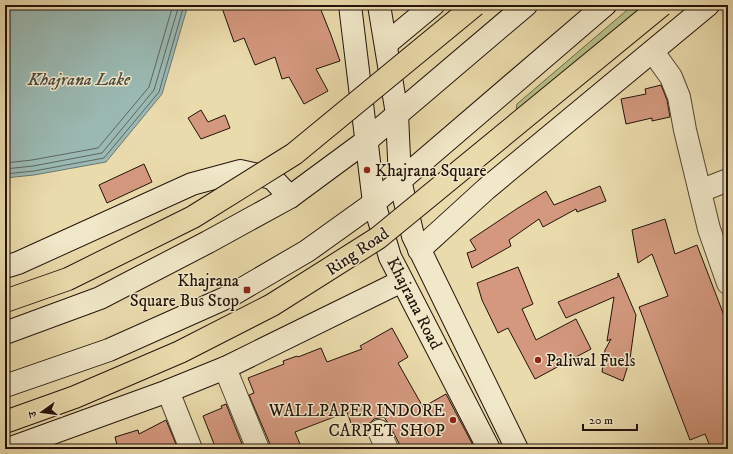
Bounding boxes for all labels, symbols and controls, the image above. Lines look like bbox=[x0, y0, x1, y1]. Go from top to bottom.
water label: Khajrana Lake bbox=[27, 69, 131, 91]
place label: Khajrana Square bbox=[375, 160, 487, 182]
marker: Khajrana Square bbox=[362, 165, 372, 175]
street label: Ring Road bbox=[322, 222, 394, 281]
street label: Khajrana Road bbox=[381, 254, 447, 354]
place label: Khajrana Square Bus Stop bbox=[130, 270, 240, 312]
marker: Khajrana Square Bus Stop bbox=[242, 285, 252, 295]
place label: Paliwal Fuels bbox=[546, 350, 636, 372]
marker: Paliwal Fuels bbox=[533, 355, 543, 365]
north arrow bbox=[22, 392, 62, 432]
place label: WALLPAPER INDORE CARPET SHOP bbox=[268, 400, 445, 442]
scale bar bbox=[583, 406, 637, 432]
text: उ bbox=[25, 408, 41, 420]
text: 20 m bbox=[589, 413, 613, 428]
marker: WALLPAPER INDORE CARPET SHOP bbox=[448, 415, 458, 425]

